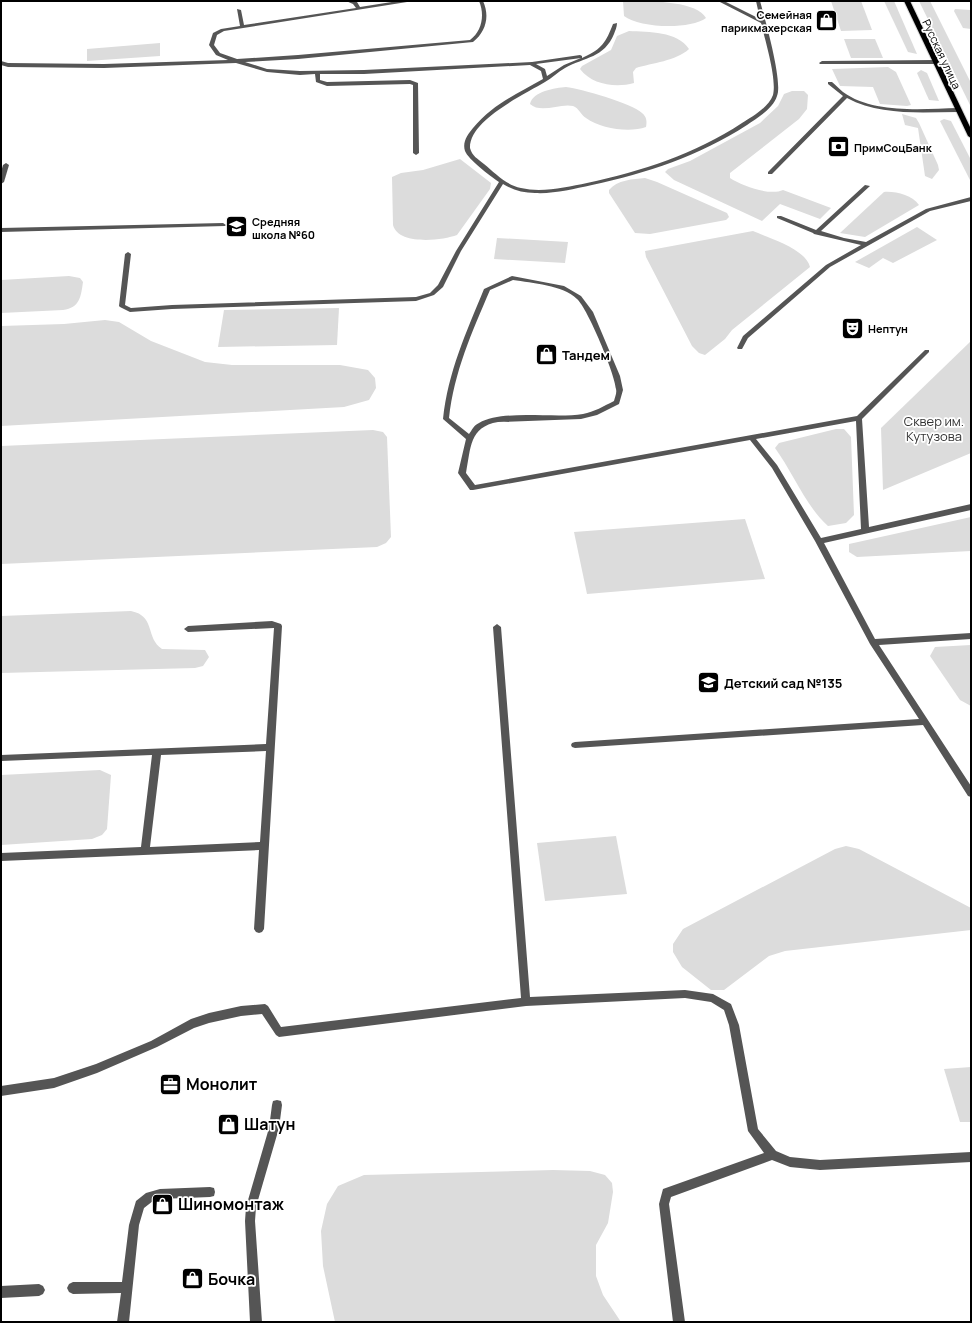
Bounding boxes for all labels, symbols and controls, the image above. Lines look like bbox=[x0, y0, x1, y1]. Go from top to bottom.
place label: Семейная парикмахерская bbox=[721, 7, 812, 35]
shop icon: Семейная парикмахерская bbox=[814, 7, 840, 33]
street label: Русская улица bbox=[919, 17, 965, 91]
bank icon: ПримСоцБанк bbox=[825, 134, 851, 160]
place label: ПримСоцБанк bbox=[854, 140, 933, 155]
school or university icon: Средняя школа №60 bbox=[223, 214, 249, 240]
place label: Средняя школа №60 bbox=[252, 214, 315, 242]
theatre icon: Нептун bbox=[839, 315, 865, 341]
place label: Нептун bbox=[868, 321, 908, 336]
shop icon: Тандем bbox=[533, 342, 559, 368]
place label: Тандем bbox=[562, 346, 610, 364]
park label: Cквер им. Кутузова bbox=[904, 412, 964, 445]
school or university icon: Детский сад №135 bbox=[696, 670, 722, 696]
place label: Детский сад №135 bbox=[724, 674, 842, 692]
office icon: Монолит bbox=[157, 1071, 183, 1097]
place label: Монолит bbox=[186, 1073, 258, 1095]
shop icon: Шатун bbox=[216, 1111, 242, 1137]
place label: Шатун bbox=[244, 1113, 296, 1135]
shop icon: Шиномонтаж bbox=[149, 1191, 175, 1217]
place label: Шиномонтаж bbox=[178, 1193, 285, 1215]
shop icon: Бочка bbox=[180, 1266, 206, 1292]
place label: Бочка bbox=[208, 1268, 255, 1290]

